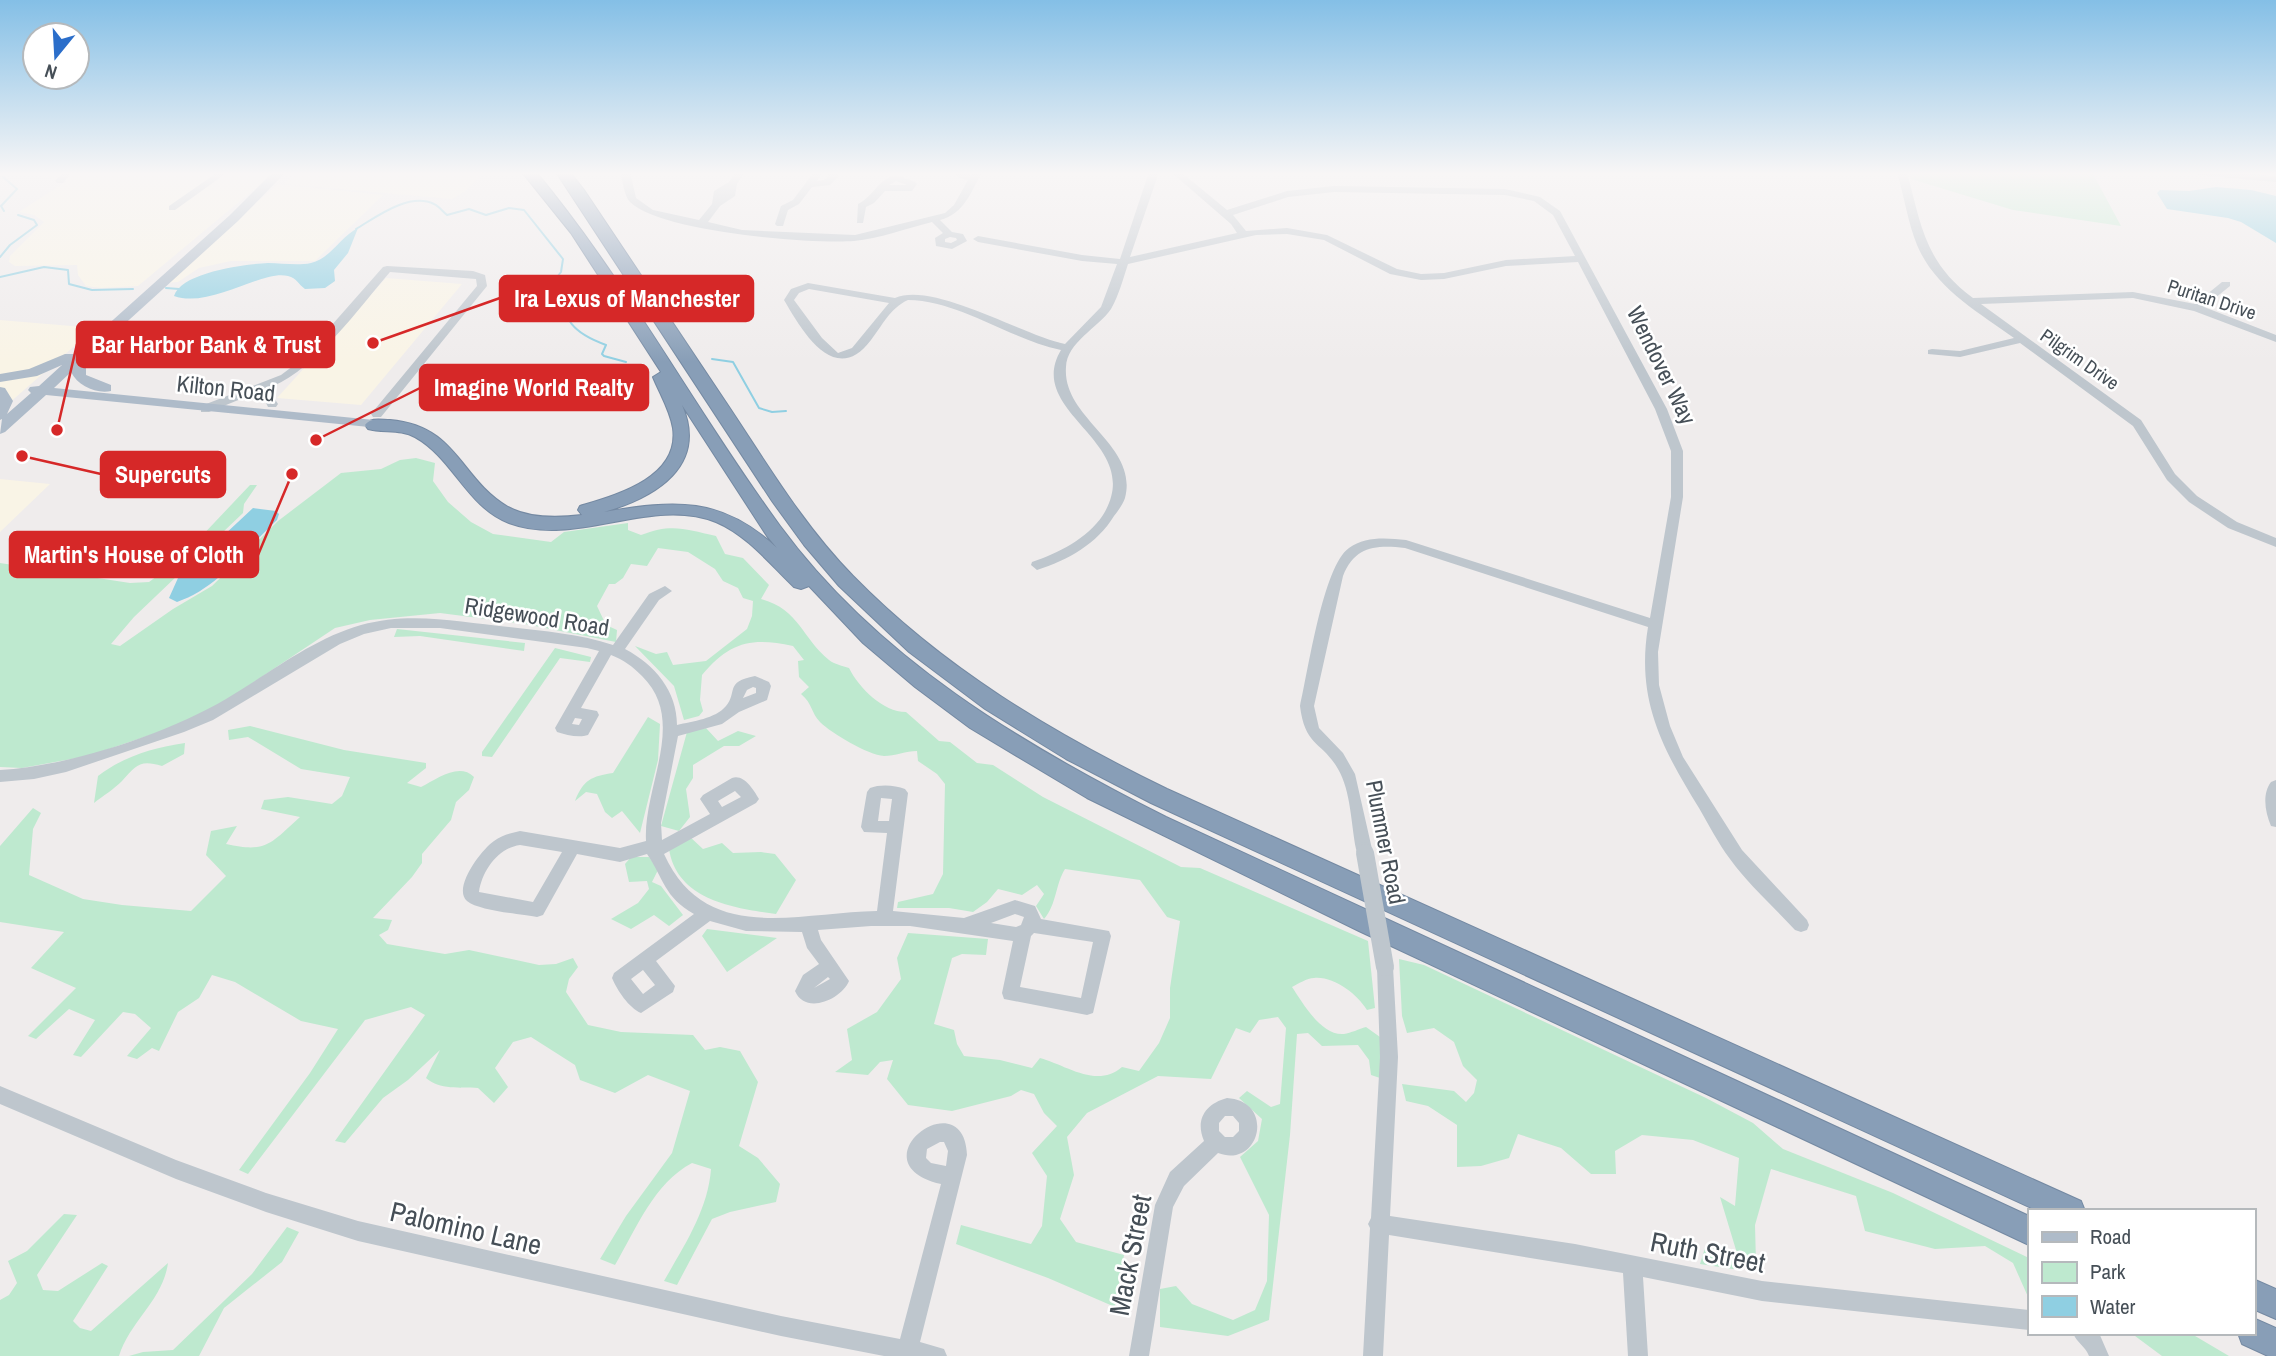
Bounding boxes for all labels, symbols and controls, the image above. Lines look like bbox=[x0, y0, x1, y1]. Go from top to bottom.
north arrow bbox=[21, 21, 91, 91]
text: N bbox=[41, 58, 60, 86]
street label: Puritan Drive bbox=[2164, 272, 2260, 326]
callout: Ira Lexus of Manchester bbox=[500, 276, 753, 321]
text: Ira Lexus of Manchester bbox=[514, 282, 740, 314]
street label: Wendover Way bbox=[1620, 301, 1704, 430]
callout: Bar Harbor Bank & Trust bbox=[77, 322, 334, 367]
street label: Pilgrim Drive bbox=[2035, 322, 2125, 396]
text: Bar Harbor Bank & Trust bbox=[91, 328, 321, 360]
callout: Imagine World Realty bbox=[420, 365, 648, 410]
street label: Kilton Road bbox=[175, 367, 277, 409]
text: Imagine World Realty bbox=[434, 371, 634, 403]
callout: Supercuts bbox=[101, 452, 225, 497]
text: Supercuts bbox=[115, 458, 211, 490]
callout: Martin's House of Cloth bbox=[10, 532, 258, 577]
text: Martin's House of Cloth bbox=[24, 538, 244, 570]
street label: Ridgewood Road bbox=[463, 589, 611, 643]
street label: Plummer Road bbox=[1359, 777, 1413, 907]
street label: Mack Street bbox=[1100, 1191, 1160, 1319]
street label: Palomino Lane bbox=[386, 1192, 546, 1264]
legend bbox=[2028, 1209, 2255, 1335]
street label: Ruth Street bbox=[1647, 1222, 1769, 1282]
text: Road bbox=[2090, 1222, 2131, 1251]
text: Park bbox=[2090, 1257, 2126, 1286]
text: Water bbox=[2090, 1292, 2136, 1321]

